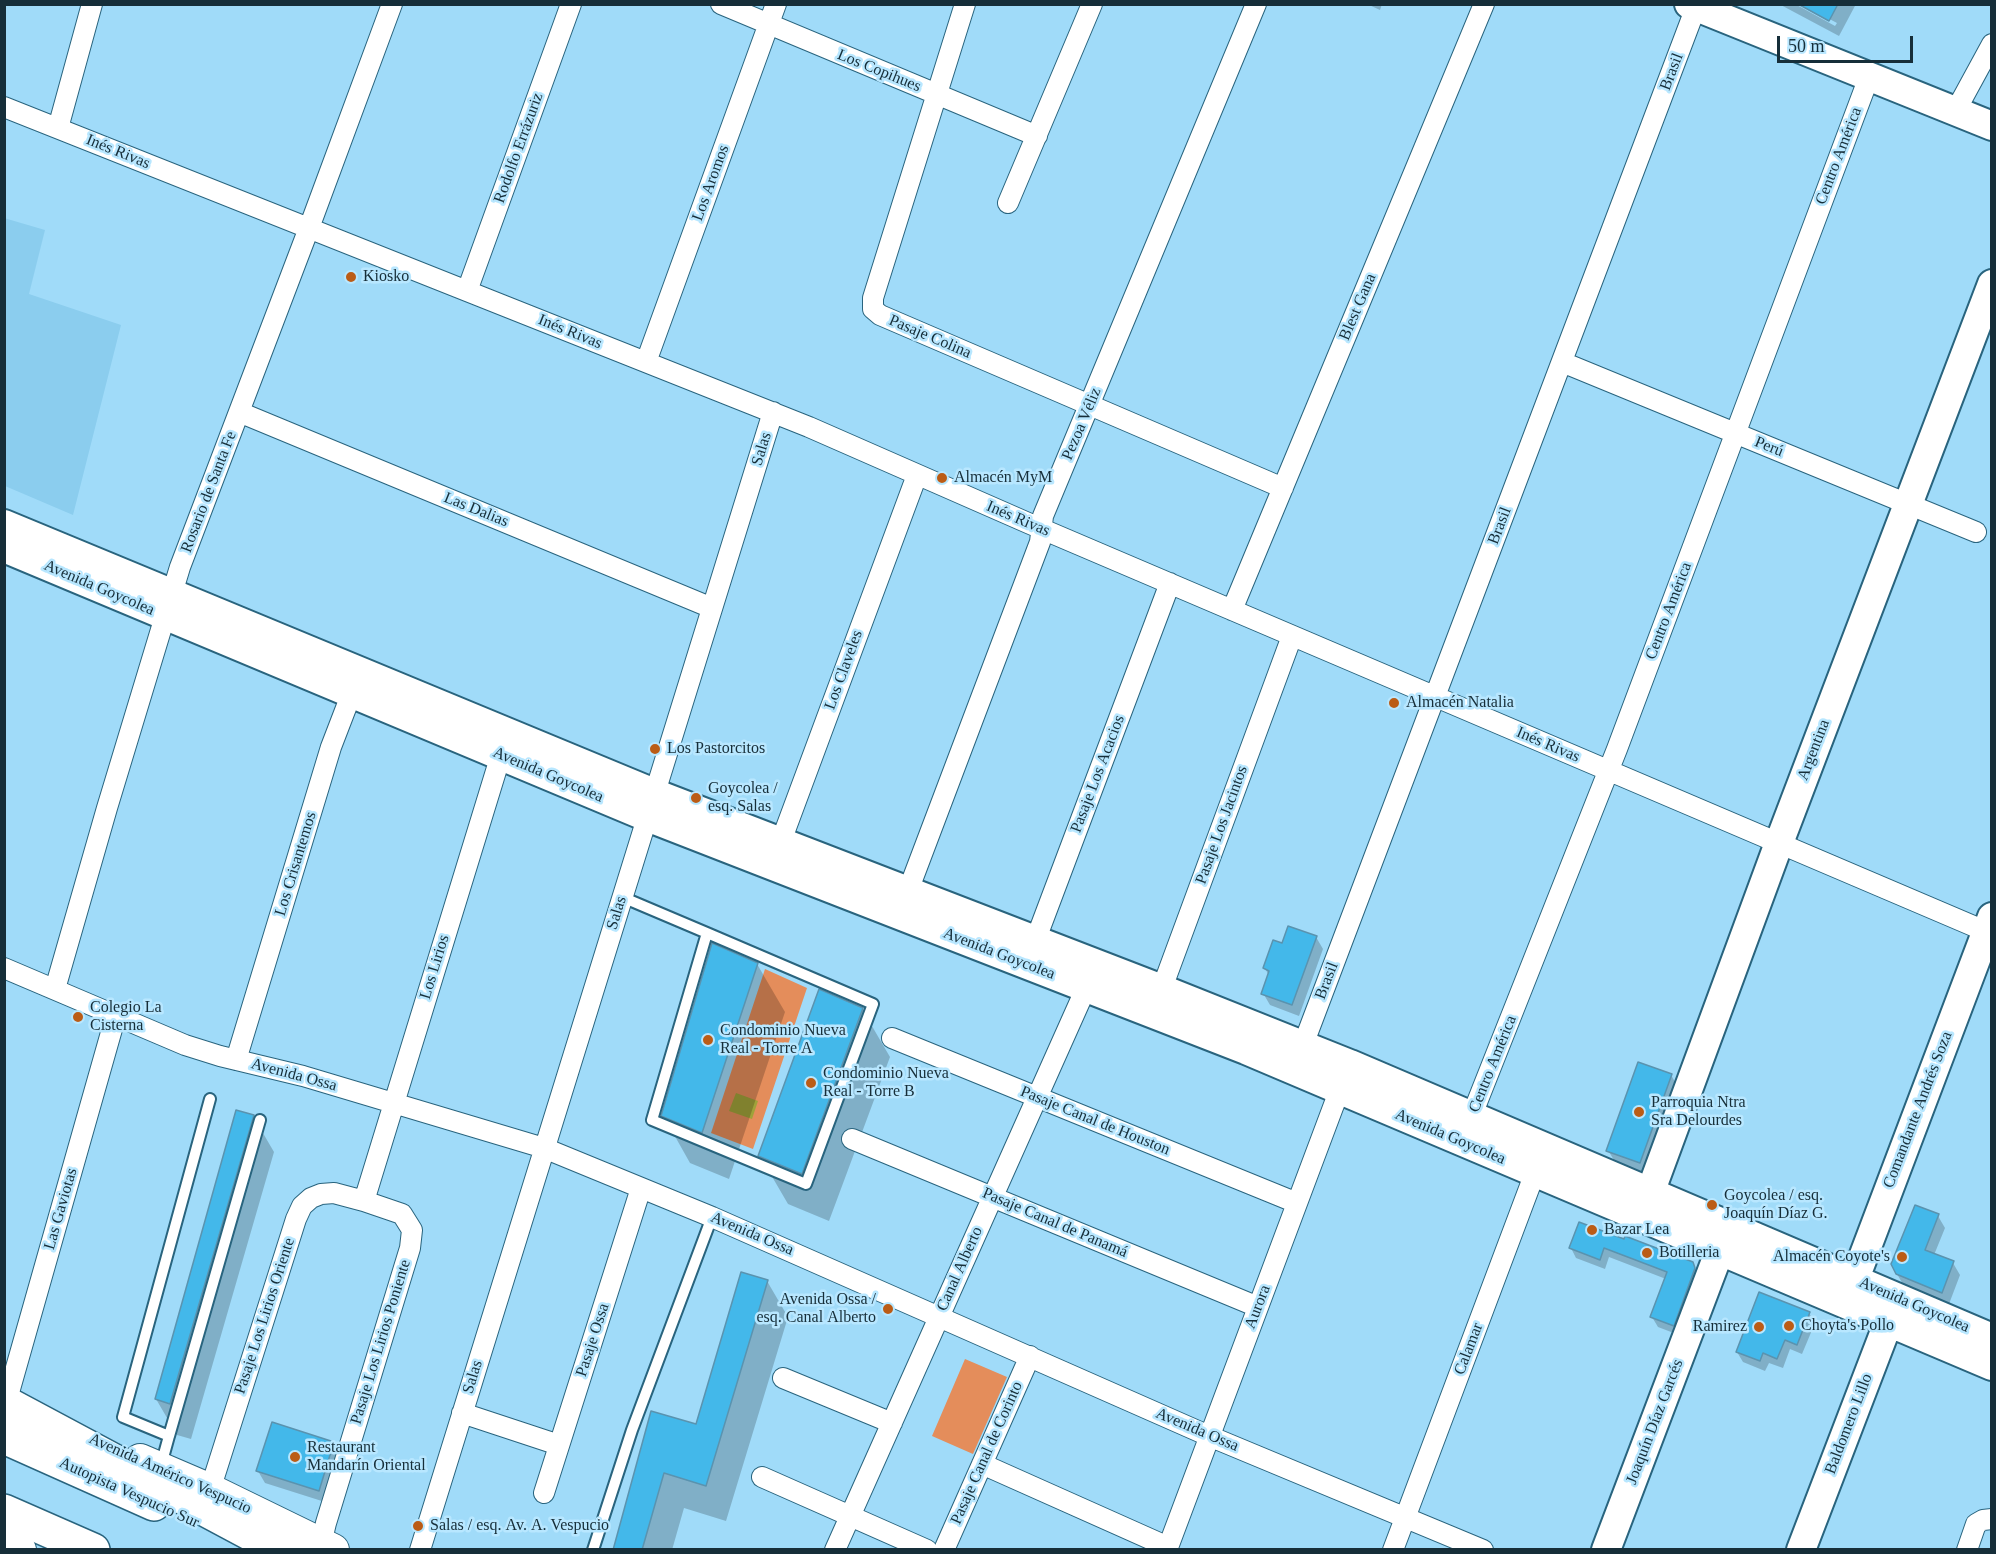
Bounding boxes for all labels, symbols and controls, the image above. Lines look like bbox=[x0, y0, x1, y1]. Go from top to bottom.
scale bar bbox=[1780, 24, 1916, 62]
text: 50 m bbox=[1788, 36, 1825, 56]
street label: Los Copihues bbox=[834, 46, 924, 96]
street label: Brasil bbox=[1656, 51, 1688, 93]
street label: Rodolfo Errázuriz bbox=[490, 90, 548, 206]
street label: Centro América bbox=[1812, 105, 1866, 207]
street label: Inés Rivas bbox=[83, 131, 153, 173]
street label: Los Aromos bbox=[688, 142, 734, 224]
place label: Kiosko bbox=[363, 267, 409, 287]
marker: Kiosko bbox=[344, 270, 358, 284]
street label: Blest Gana bbox=[1335, 271, 1381, 343]
street label: Inés Rivas bbox=[535, 311, 605, 353]
street label: Pasaje Colina bbox=[886, 311, 974, 363]
street label: Pezoa Véliz bbox=[1058, 385, 1106, 463]
street label: Rosario de Santa Fe bbox=[177, 429, 241, 555]
street label: Salas bbox=[748, 430, 776, 468]
street label: Perú bbox=[1752, 433, 1786, 461]
place label: Almacén MyM bbox=[954, 468, 1052, 488]
marker: Almacén MyM bbox=[935, 471, 949, 485]
street label: Las Dalias bbox=[441, 488, 511, 532]
street label: Inés Rivas bbox=[983, 497, 1053, 541]
street label: Brasil bbox=[1484, 505, 1516, 547]
street label: Avenida Goycolea bbox=[41, 556, 157, 620]
street label: Centro América bbox=[1642, 560, 1696, 662]
street label: Los Claveles bbox=[821, 628, 867, 712]
place label: Almacén Natalia bbox=[1406, 693, 1514, 713]
marker: Almacén Natalia bbox=[1387, 696, 1401, 710]
street label: Pasaje Los Acacios bbox=[1067, 712, 1129, 836]
street label: Argentina bbox=[1794, 717, 1834, 783]
street label: Inés Rivas bbox=[1513, 723, 1583, 767]
place label: Los Pastorcitos bbox=[667, 739, 765, 759]
marker: Los Pastorcitos bbox=[648, 742, 662, 756]
street label: Avenida Goycolea bbox=[490, 743, 606, 807]
street label: Pasaje Los Jacintos bbox=[1192, 763, 1252, 887]
place label: Goycolea / esq. Salas bbox=[708, 779, 778, 817]
marker: Goycolea / esq. Salas bbox=[689, 791, 703, 805]
street label: Los Crisantemos bbox=[271, 810, 321, 918]
street label: Salas bbox=[603, 894, 631, 932]
street label: Avenida Goycolea bbox=[940, 924, 1058, 984]
street label: Los Lirios bbox=[416, 933, 454, 1001]
street label: Brasil bbox=[1311, 960, 1343, 1002]
place label: Colegio La Cisterna bbox=[90, 998, 162, 1036]
marker: Colegio La Cisterna bbox=[71, 1010, 85, 1024]
street label: Centro América bbox=[1465, 1013, 1521, 1115]
place label: Condominio Nueva Real - Torre A bbox=[720, 1021, 846, 1059]
street label: Comandante Andrés Soza bbox=[1879, 1029, 1957, 1191]
marker: Condominio Nueva Real - Torre A bbox=[701, 1033, 715, 1047]
street label: Avenida Ossa bbox=[249, 1054, 339, 1096]
place label: Condominio Nueva Real - Torre B bbox=[823, 1064, 949, 1102]
marker: Condominio Nueva Real - Torre B bbox=[804, 1076, 818, 1090]
street label: Pasaje Canal de Houston bbox=[1017, 1082, 1173, 1160]
place label: Parroquia Ntra Sra Delourdes bbox=[1651, 1093, 1746, 1131]
street label: Avenida Goycolea bbox=[1392, 1105, 1508, 1169]
marker: Parroquia Ntra Sra Delourdes bbox=[1632, 1105, 1646, 1119]
street label: Las Gaviotas bbox=[40, 1166, 82, 1252]
street label: Pasaje Canal de Panamá bbox=[979, 1184, 1131, 1262]
place label: Goycolea / esq. Joaquín Díaz G. bbox=[1724, 1186, 1828, 1224]
marker: Goycolea / esq. Joaquín Díaz G. bbox=[1705, 1198, 1719, 1212]
street label: Avenida Ossa bbox=[708, 1208, 796, 1260]
place label: Bazar Lea bbox=[1604, 1220, 1669, 1240]
marker: Bazar Lea bbox=[1585, 1223, 1599, 1237]
street label: Canal Alberto bbox=[933, 1224, 987, 1314]
street label: Pasaje Los Lirios Oriente bbox=[231, 1235, 299, 1397]
place label: Botilleria bbox=[1659, 1243, 1719, 1263]
marker: Botilleria bbox=[1640, 1246, 1654, 1260]
place label: Almacén Coyote's bbox=[1773, 1247, 1890, 1267]
marker: Almacén Coyote's bbox=[1895, 1250, 1909, 1264]
street label: Pasaje Los Lirios Poniente bbox=[347, 1257, 415, 1427]
street label: Avenida Goycolea bbox=[1856, 1273, 1972, 1337]
street label: Aurora bbox=[1241, 1282, 1275, 1332]
place label: Avenida Ossa / esq. Canal Alberto bbox=[756, 1290, 876, 1328]
street label: Pasaje Ossa bbox=[572, 1301, 614, 1379]
marker: Avenida Ossa / esq. Canal Alberto bbox=[881, 1302, 895, 1316]
place label: Choyta's Pollo bbox=[1801, 1316, 1894, 1336]
place label: Ramirez bbox=[1693, 1317, 1747, 1337]
marker: Choyta's Pollo bbox=[1782, 1319, 1796, 1333]
street label: Calamar bbox=[1450, 1320, 1488, 1378]
marker: Ramirez bbox=[1752, 1320, 1766, 1334]
street label: Joaquín Díaz Garcés bbox=[1622, 1357, 1688, 1487]
street label: Salas bbox=[459, 1358, 487, 1396]
street label: Baldomero Lillo bbox=[1821, 1371, 1877, 1477]
street label: Pasaje Canal de Corinto bbox=[947, 1379, 1027, 1527]
street label: Avenida Ossa bbox=[1153, 1404, 1241, 1456]
street label: Avenida Américo Vespucio bbox=[86, 1430, 254, 1518]
place label: Restaurant Mandarín Oriental bbox=[307, 1438, 426, 1476]
marker: Restaurant Mandarín Oriental bbox=[288, 1450, 302, 1464]
street label: Autopista Vespucio Sur bbox=[56, 1454, 202, 1532]
place label: Salas / esq. Av. A. Vespucio bbox=[430, 1516, 609, 1536]
marker: Salas / esq. Av. A. Vespucio bbox=[411, 1519, 425, 1533]

